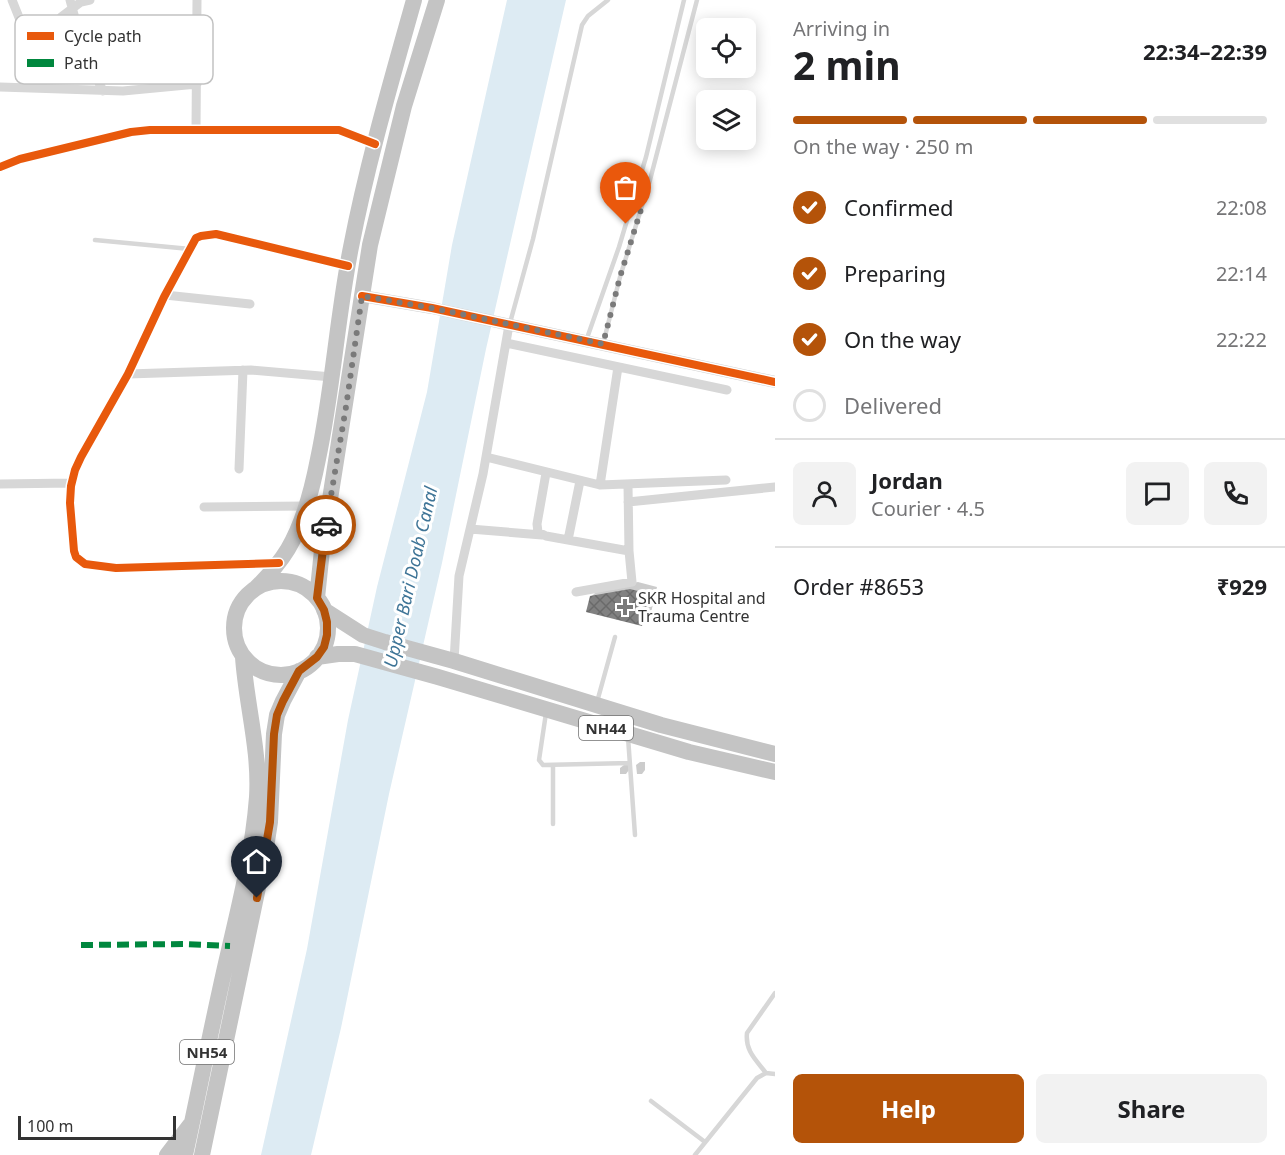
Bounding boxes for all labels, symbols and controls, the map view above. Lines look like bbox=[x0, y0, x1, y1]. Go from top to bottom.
legend bbox=[15, 15, 213, 84]
text: Arriving in bbox=[793, 15, 890, 42]
map controls bbox=[696, 18, 756, 150]
button: locate bbox=[696, 18, 756, 78]
text: Cycle path bbox=[64, 25, 142, 47]
text: 22:34–22:39 bbox=[1143, 36, 1267, 66]
text: 2 min bbox=[793, 38, 900, 91]
text: Path bbox=[64, 52, 98, 74]
button: layers bbox=[696, 90, 756, 150]
text: On the way · 250 m bbox=[793, 133, 973, 160]
pin bbox=[600, 162, 651, 224]
icon: bag bbox=[609, 171, 642, 204]
icon: check bbox=[793, 191, 826, 224]
text: Confirmed bbox=[844, 192, 954, 222]
text: 22:08 bbox=[1216, 194, 1267, 221]
icon: check bbox=[793, 257, 826, 290]
text: Preparing bbox=[844, 258, 946, 288]
text: 22:14 bbox=[1216, 260, 1267, 287]
icon: check bbox=[793, 323, 826, 356]
text: On the way bbox=[844, 324, 961, 354]
text: 22:22 bbox=[1216, 326, 1267, 353]
text: Delivered bbox=[844, 390, 942, 420]
button: person bbox=[793, 462, 856, 525]
button: chat bbox=[1126, 462, 1189, 525]
button: phone bbox=[1204, 462, 1267, 525]
text: Jordan bbox=[871, 465, 943, 495]
water label: Upper Bari Doab Canal bbox=[378, 484, 443, 670]
courier bbox=[296, 495, 356, 555]
text: Courier · 4.5 bbox=[871, 495, 985, 522]
icon: car bbox=[310, 509, 343, 542]
text: Order #8653 bbox=[793, 571, 924, 601]
text: ₹929 bbox=[1217, 571, 1267, 601]
place label: SKR Hospital and Trauma Centre bbox=[638, 587, 766, 627]
marker: SKR Hospital and Trauma Centre bbox=[616, 598, 634, 616]
road number: NH44 bbox=[579, 716, 633, 740]
pin bbox=[231, 836, 282, 898]
icon: home bbox=[240, 845, 273, 878]
road number: NH54 bbox=[180, 1040, 234, 1064]
button: Help bbox=[793, 1074, 1024, 1143]
button: Share bbox=[1036, 1074, 1267, 1143]
scale bar bbox=[18, 1113, 176, 1140]
text: 100 m bbox=[27, 1115, 74, 1137]

